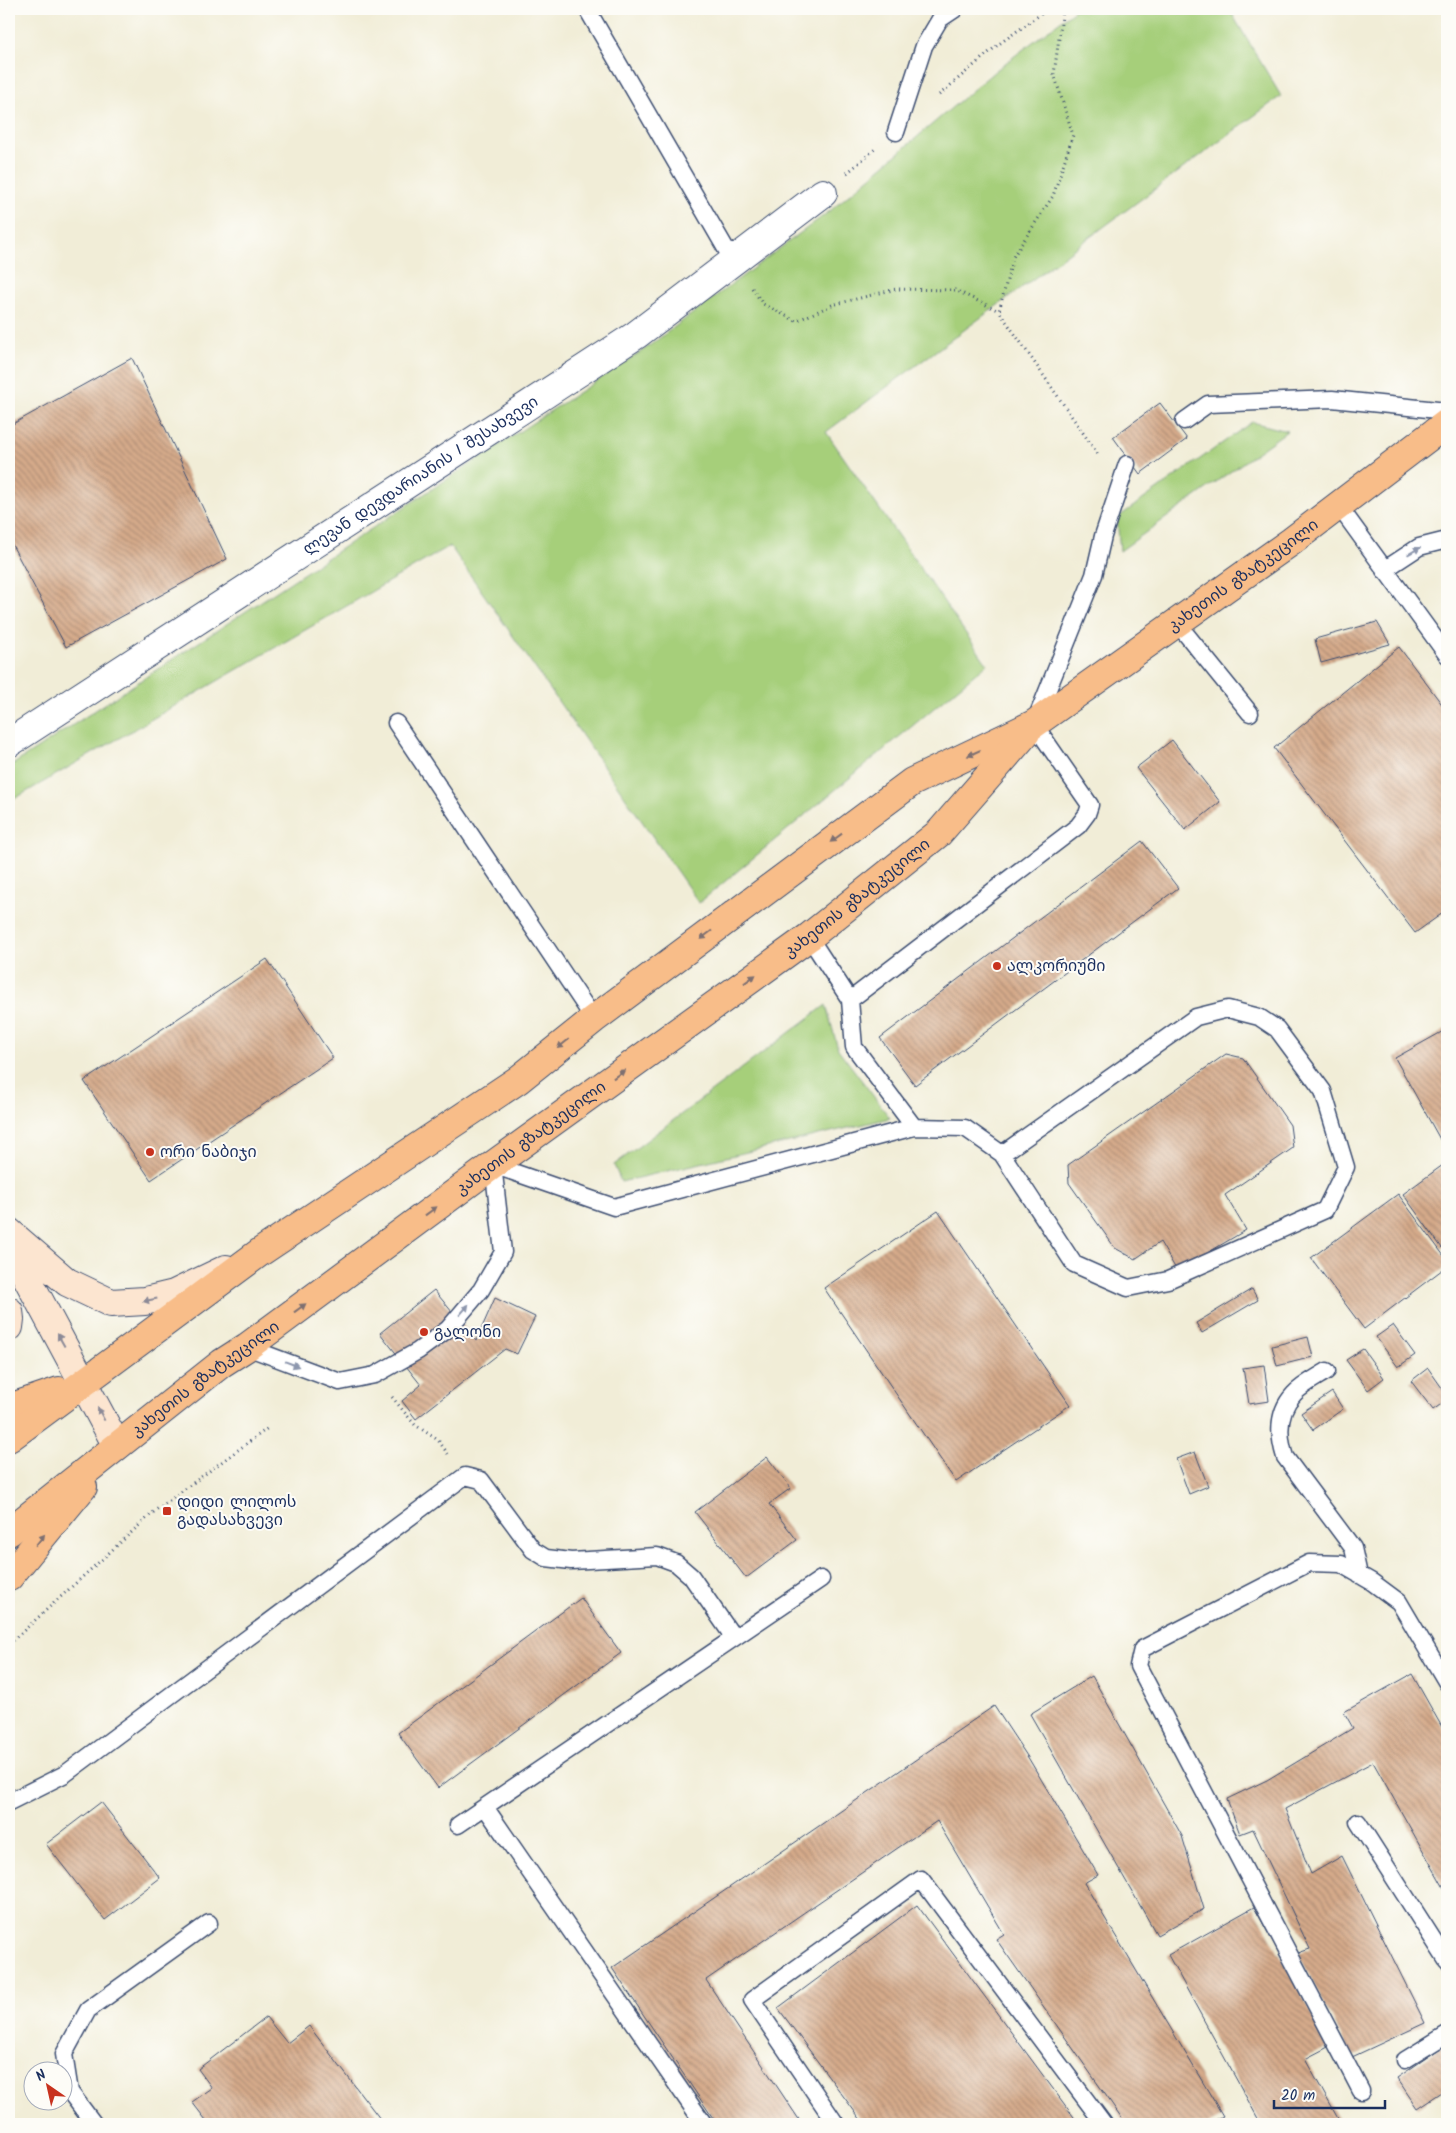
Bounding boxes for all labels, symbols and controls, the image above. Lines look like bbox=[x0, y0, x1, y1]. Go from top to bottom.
street label: ლევან დევდარიანის I შესახვევი bbox=[298, 389, 543, 561]
street label: კახეთის გზატკეცილი bbox=[1162, 513, 1324, 638]
one-way arrow bbox=[1406, 547, 1421, 555]
one-way arrow bbox=[967, 749, 981, 757]
street label: კახეთის გზატკეცილი bbox=[778, 832, 936, 964]
one-way arrow bbox=[829, 833, 843, 843]
one-way arrow bbox=[700, 929, 713, 940]
place label: ალკორიუმი bbox=[1007, 954, 1106, 979]
marker: ალკორიუმი bbox=[991, 960, 1003, 972]
one-way arrow bbox=[744, 974, 757, 984]
one-way arrow bbox=[557, 1038, 570, 1049]
one-way arrow bbox=[612, 1069, 626, 1079]
street label: კახეთის გზატკეცილი bbox=[450, 1075, 611, 1201]
place label: ორი ნაბიჯი bbox=[160, 1140, 257, 1165]
marker: ორი ნაბიჯი bbox=[144, 1146, 156, 1158]
one-way arrow bbox=[424, 1206, 438, 1216]
one-way arrow bbox=[142, 1296, 158, 1304]
one-way arrow bbox=[293, 1303, 307, 1313]
one-way arrow bbox=[458, 1304, 469, 1316]
street label: კახეთის გზატკეცილი bbox=[125, 1314, 285, 1443]
place label: გალონი bbox=[434, 1320, 501, 1345]
marker: გალონი bbox=[418, 1326, 430, 1338]
one-way arrow bbox=[57, 1332, 65, 1347]
one-way arrow bbox=[285, 1361, 300, 1368]
one-way arrow bbox=[97, 1407, 105, 1421]
place label: დიდი ლილოს გადასახვევი bbox=[177, 1490, 297, 1533]
marker: დიდი ლილოს გადასახვევი bbox=[161, 1505, 173, 1517]
one-way arrow bbox=[34, 1533, 45, 1546]
north arrow bbox=[22, 2060, 72, 2110]
text: N bbox=[31, 2064, 51, 2088]
scale bar bbox=[1274, 2078, 1385, 2110]
text: 20 m bbox=[1281, 2084, 1315, 2108]

